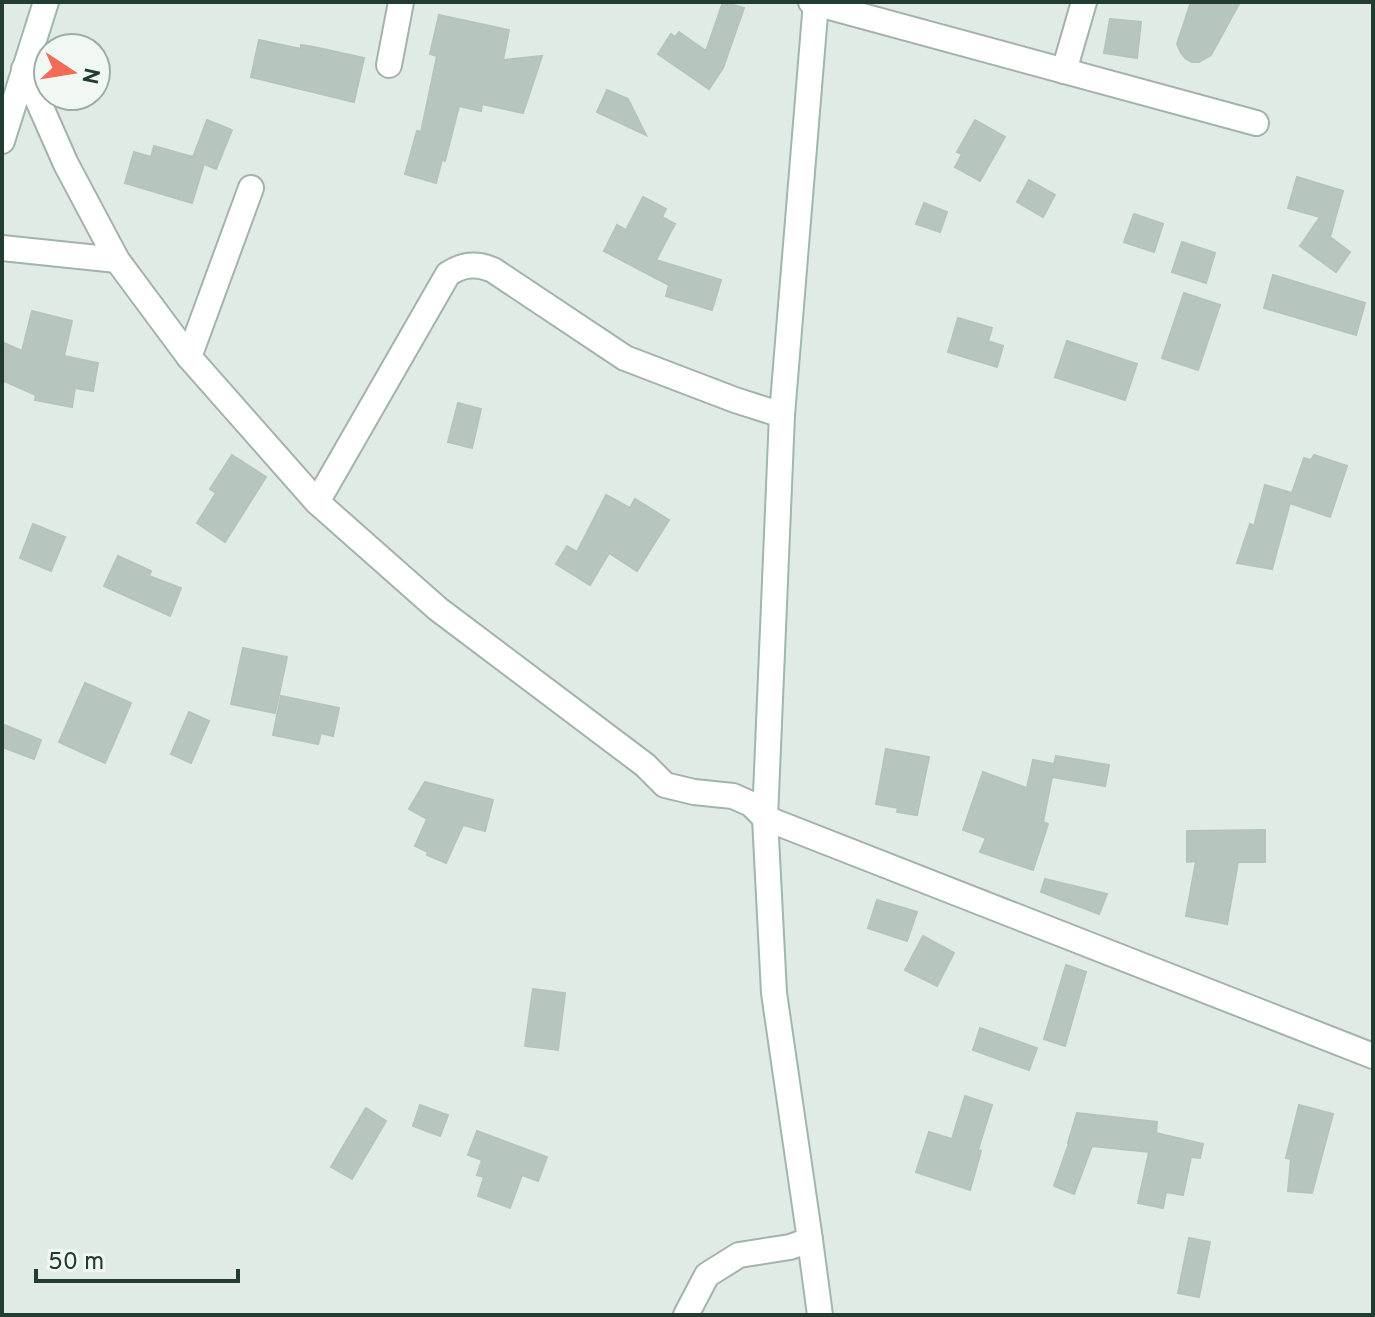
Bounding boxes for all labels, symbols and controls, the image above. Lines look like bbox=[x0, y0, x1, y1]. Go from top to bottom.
north arrow bbox=[32, 32, 112, 112]
text: N bbox=[74, 65, 104, 86]
scale bar bbox=[36, 1233, 238, 1283]
text: 50 m bbox=[48, 1248, 104, 1278]

